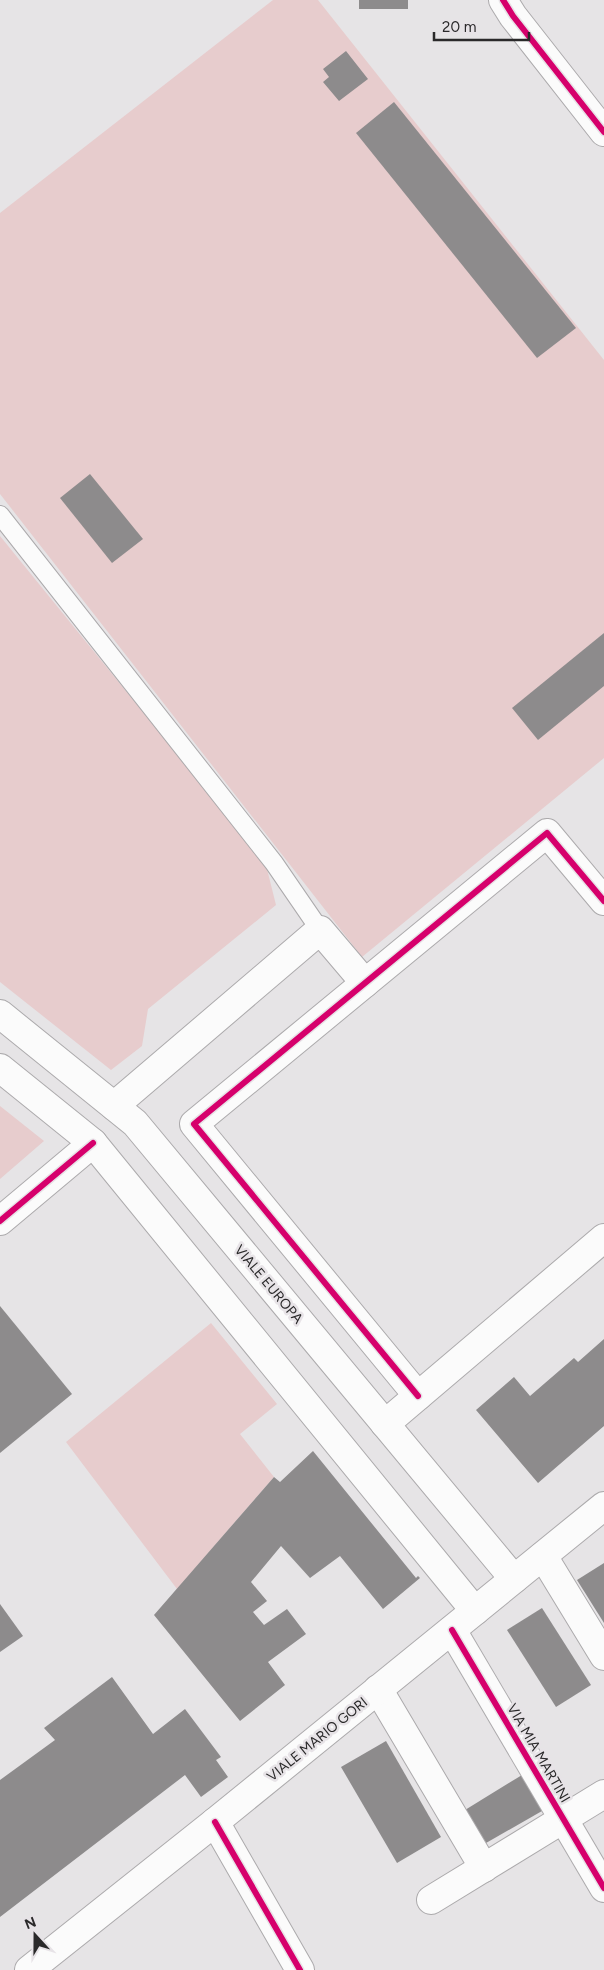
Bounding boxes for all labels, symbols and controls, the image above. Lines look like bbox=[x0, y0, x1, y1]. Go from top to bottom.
scale bar bbox=[434, 10, 529, 42]
text: 20 m bbox=[442, 18, 476, 36]
street label: VIALE EUROPA bbox=[231, 1242, 307, 1327]
street label: VIALE MARIO GORI bbox=[264, 1694, 371, 1785]
street label: VIA MIA MARTINI bbox=[503, 1701, 574, 1806]
north arrow bbox=[10, 1910, 60, 1960]
text: N bbox=[22, 1913, 39, 1933]

